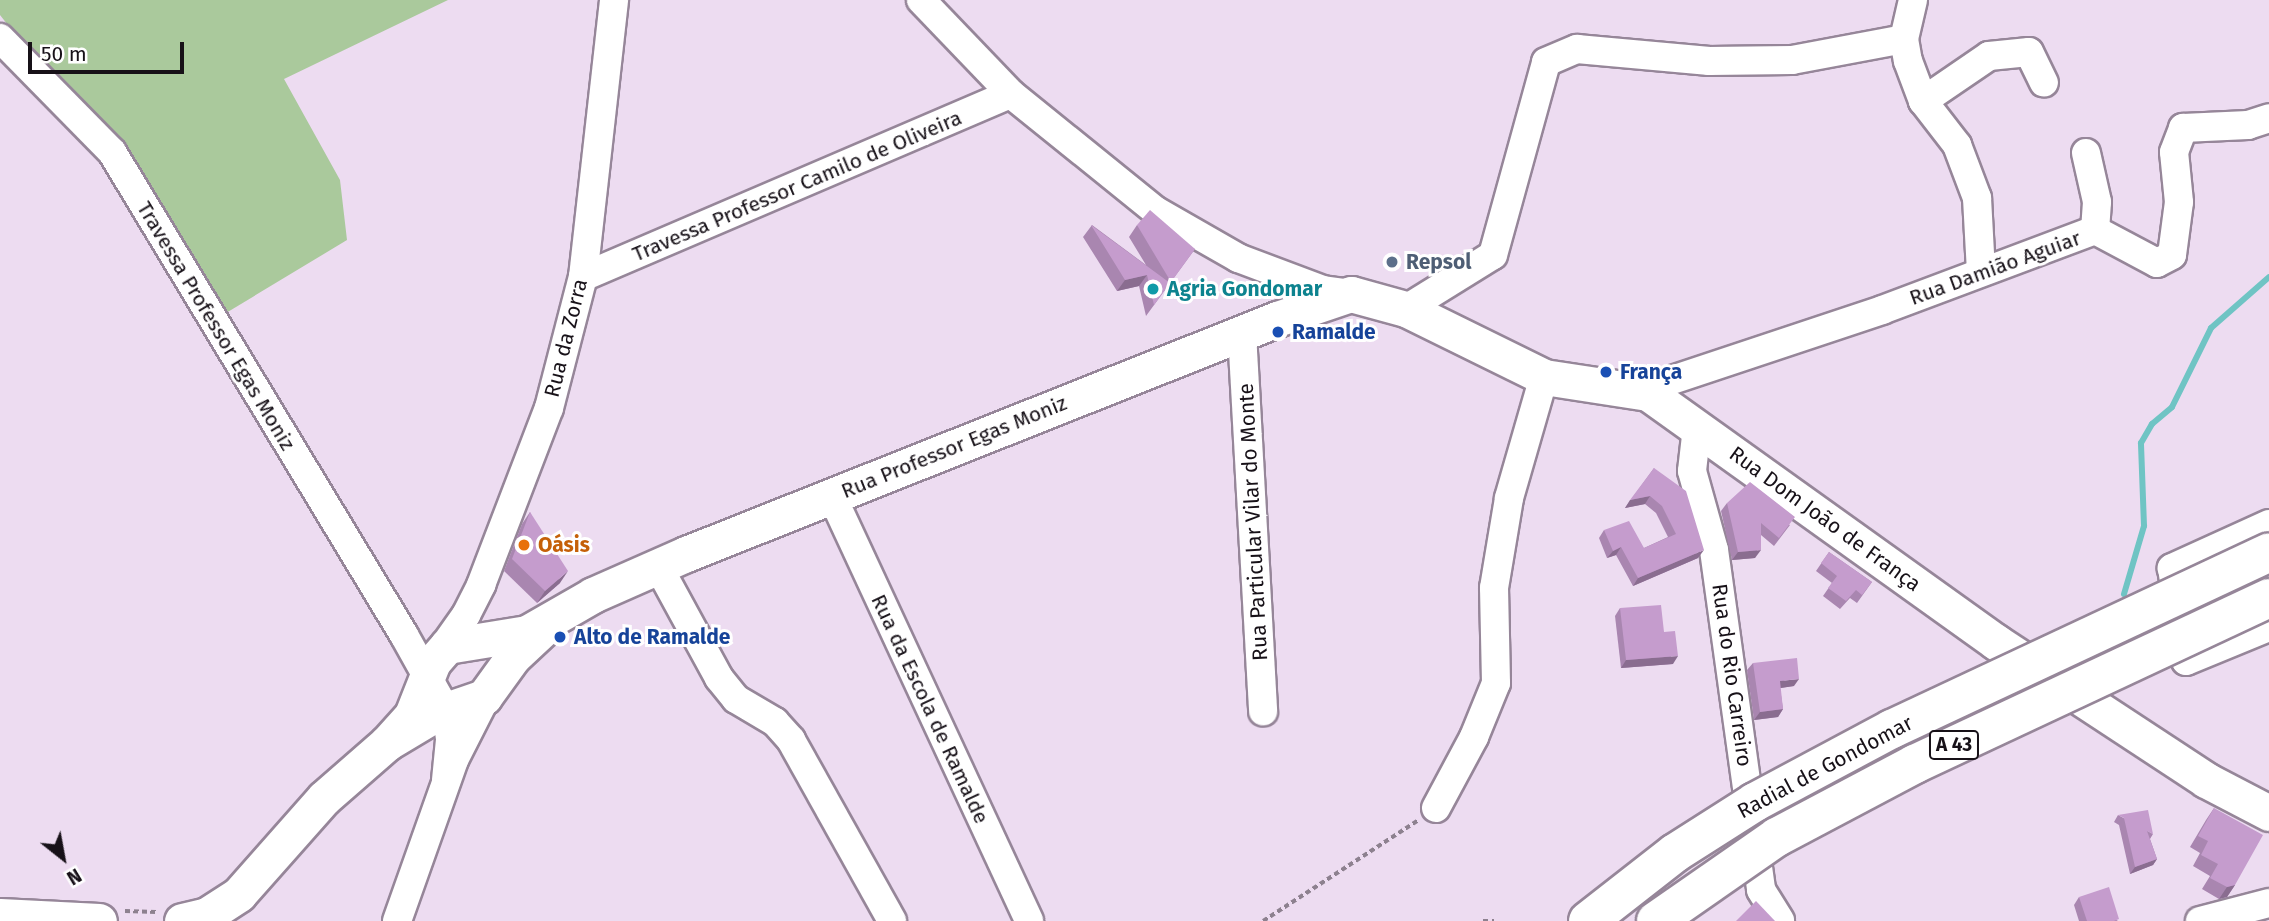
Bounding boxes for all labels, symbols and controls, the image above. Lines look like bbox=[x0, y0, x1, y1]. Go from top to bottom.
scale bar bbox=[32, 28, 187, 72]
text: 50 m bbox=[41, 41, 87, 67]
street label: Travessa Professor Camilo de Oliveira bbox=[629, 105, 965, 267]
street label: Travessa Professor Egas Moniz bbox=[132, 197, 300, 455]
street label: Rua Damião Aguiar bbox=[1906, 225, 2084, 311]
place label: Repsol bbox=[1406, 249, 1471, 275]
marker: Repsol bbox=[1384, 254, 1400, 270]
street label: Rua da Zorra bbox=[539, 276, 593, 400]
place label: Agria Gondomar bbox=[1167, 276, 1322, 302]
marker: Agria Gondomar bbox=[1145, 281, 1161, 297]
place label: Ramalde bbox=[1292, 319, 1376, 345]
marker: Ramalde bbox=[1270, 324, 1286, 340]
place label: França bbox=[1620, 359, 1682, 385]
marker: França bbox=[1598, 364, 1614, 380]
street label: Rua Particular Vilar do Monte bbox=[1233, 383, 1273, 661]
street label: Rua Professor Egas Moniz bbox=[838, 390, 1070, 504]
street label: Rua Dom João de França bbox=[1724, 441, 1926, 597]
place label: Oásis bbox=[538, 532, 590, 558]
marker: Oásis bbox=[516, 537, 532, 553]
street label: Rua do Rio Carreiro bbox=[1707, 582, 1757, 768]
street label: Rua da Escola de Ramalde bbox=[866, 590, 994, 828]
place label: Alto de Ramalde bbox=[574, 624, 730, 650]
marker: Alto de Ramalde bbox=[552, 629, 568, 645]
street label: Radial de Gondomar bbox=[1733, 710, 1917, 824]
road number: A 43 bbox=[1928, 730, 1980, 760]
north arrow bbox=[28, 823, 98, 893]
text: N bbox=[63, 863, 85, 890]

